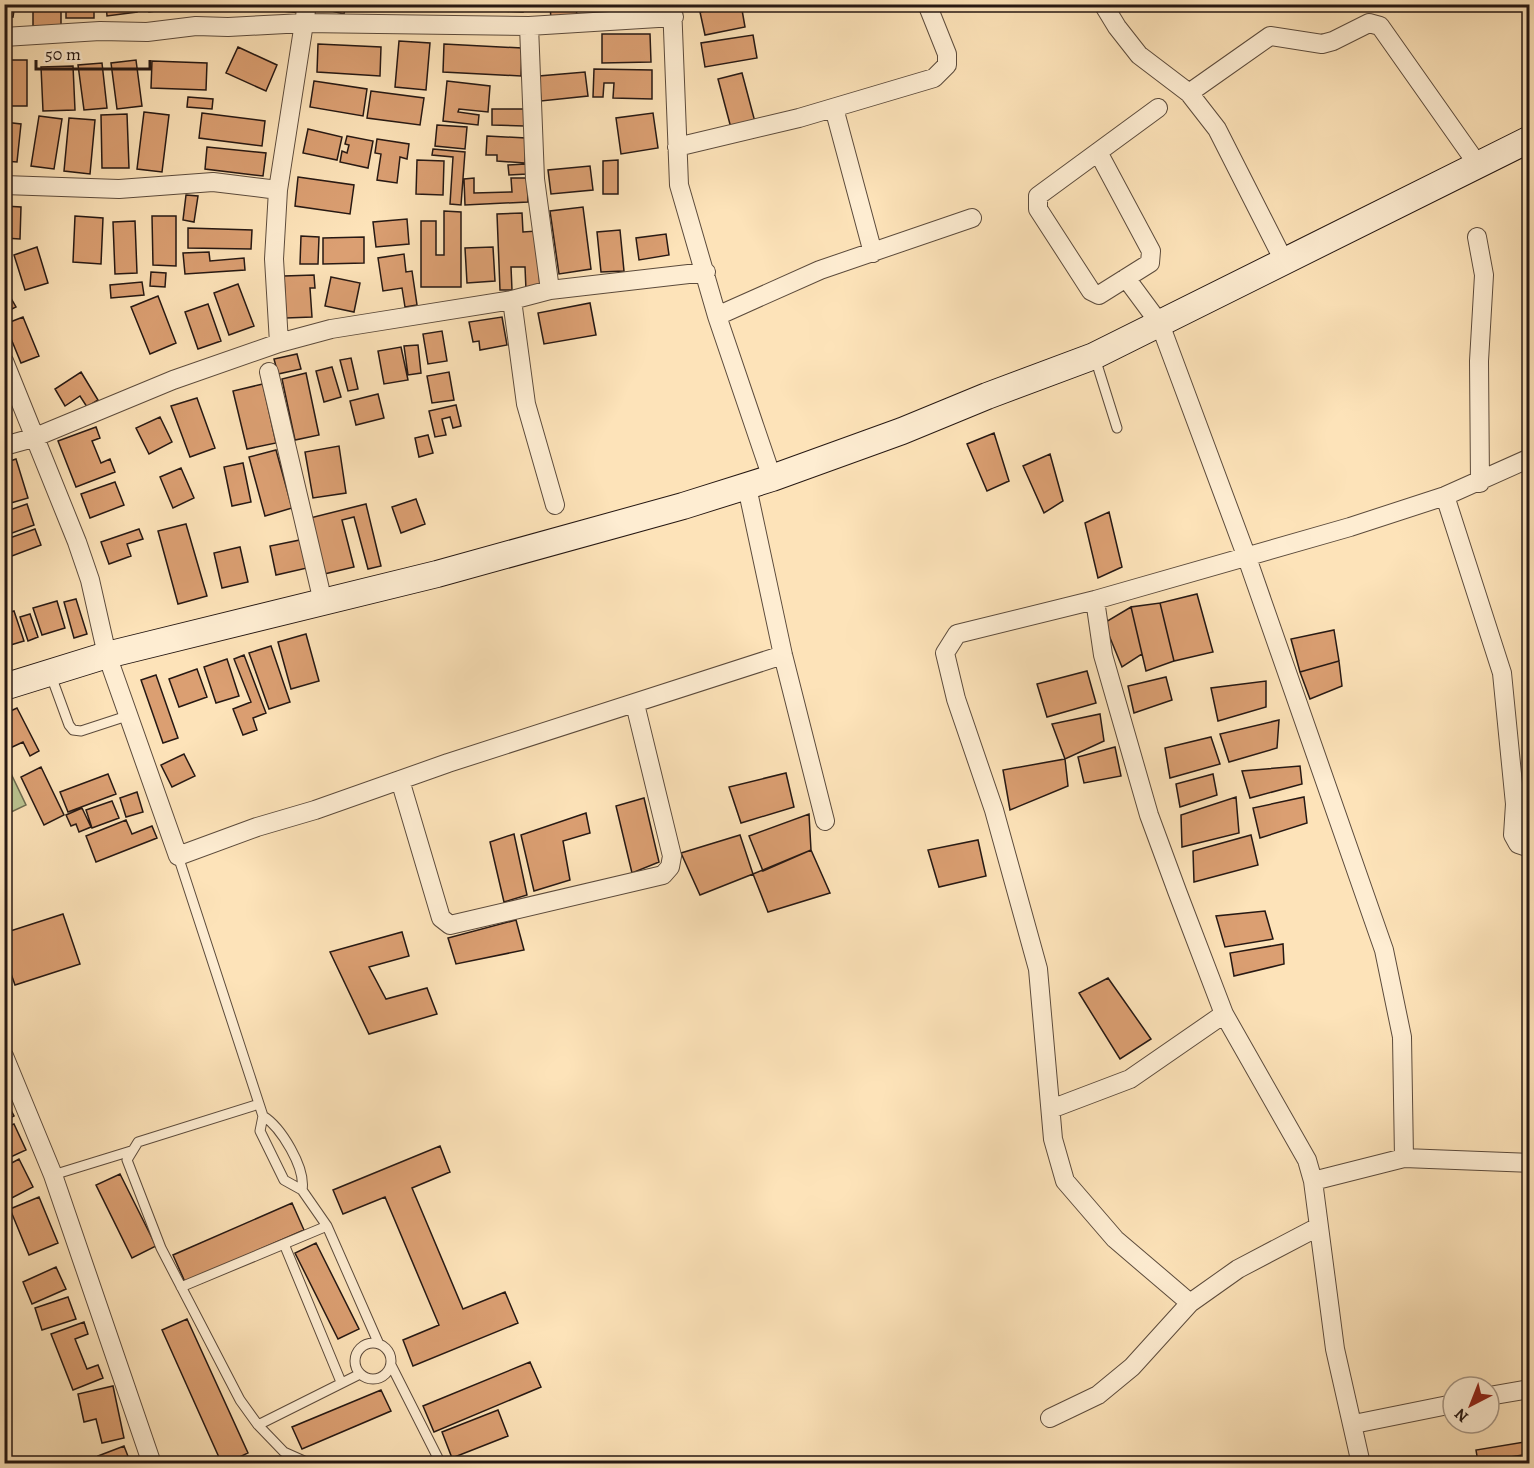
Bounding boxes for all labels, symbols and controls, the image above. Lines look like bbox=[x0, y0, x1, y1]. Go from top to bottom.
scale bar bbox=[36, 33, 150, 71]
text: 50 m bbox=[45, 42, 81, 66]
north arrow bbox=[1441, 1375, 1501, 1435]
text: N bbox=[1450, 1403, 1473, 1427]

